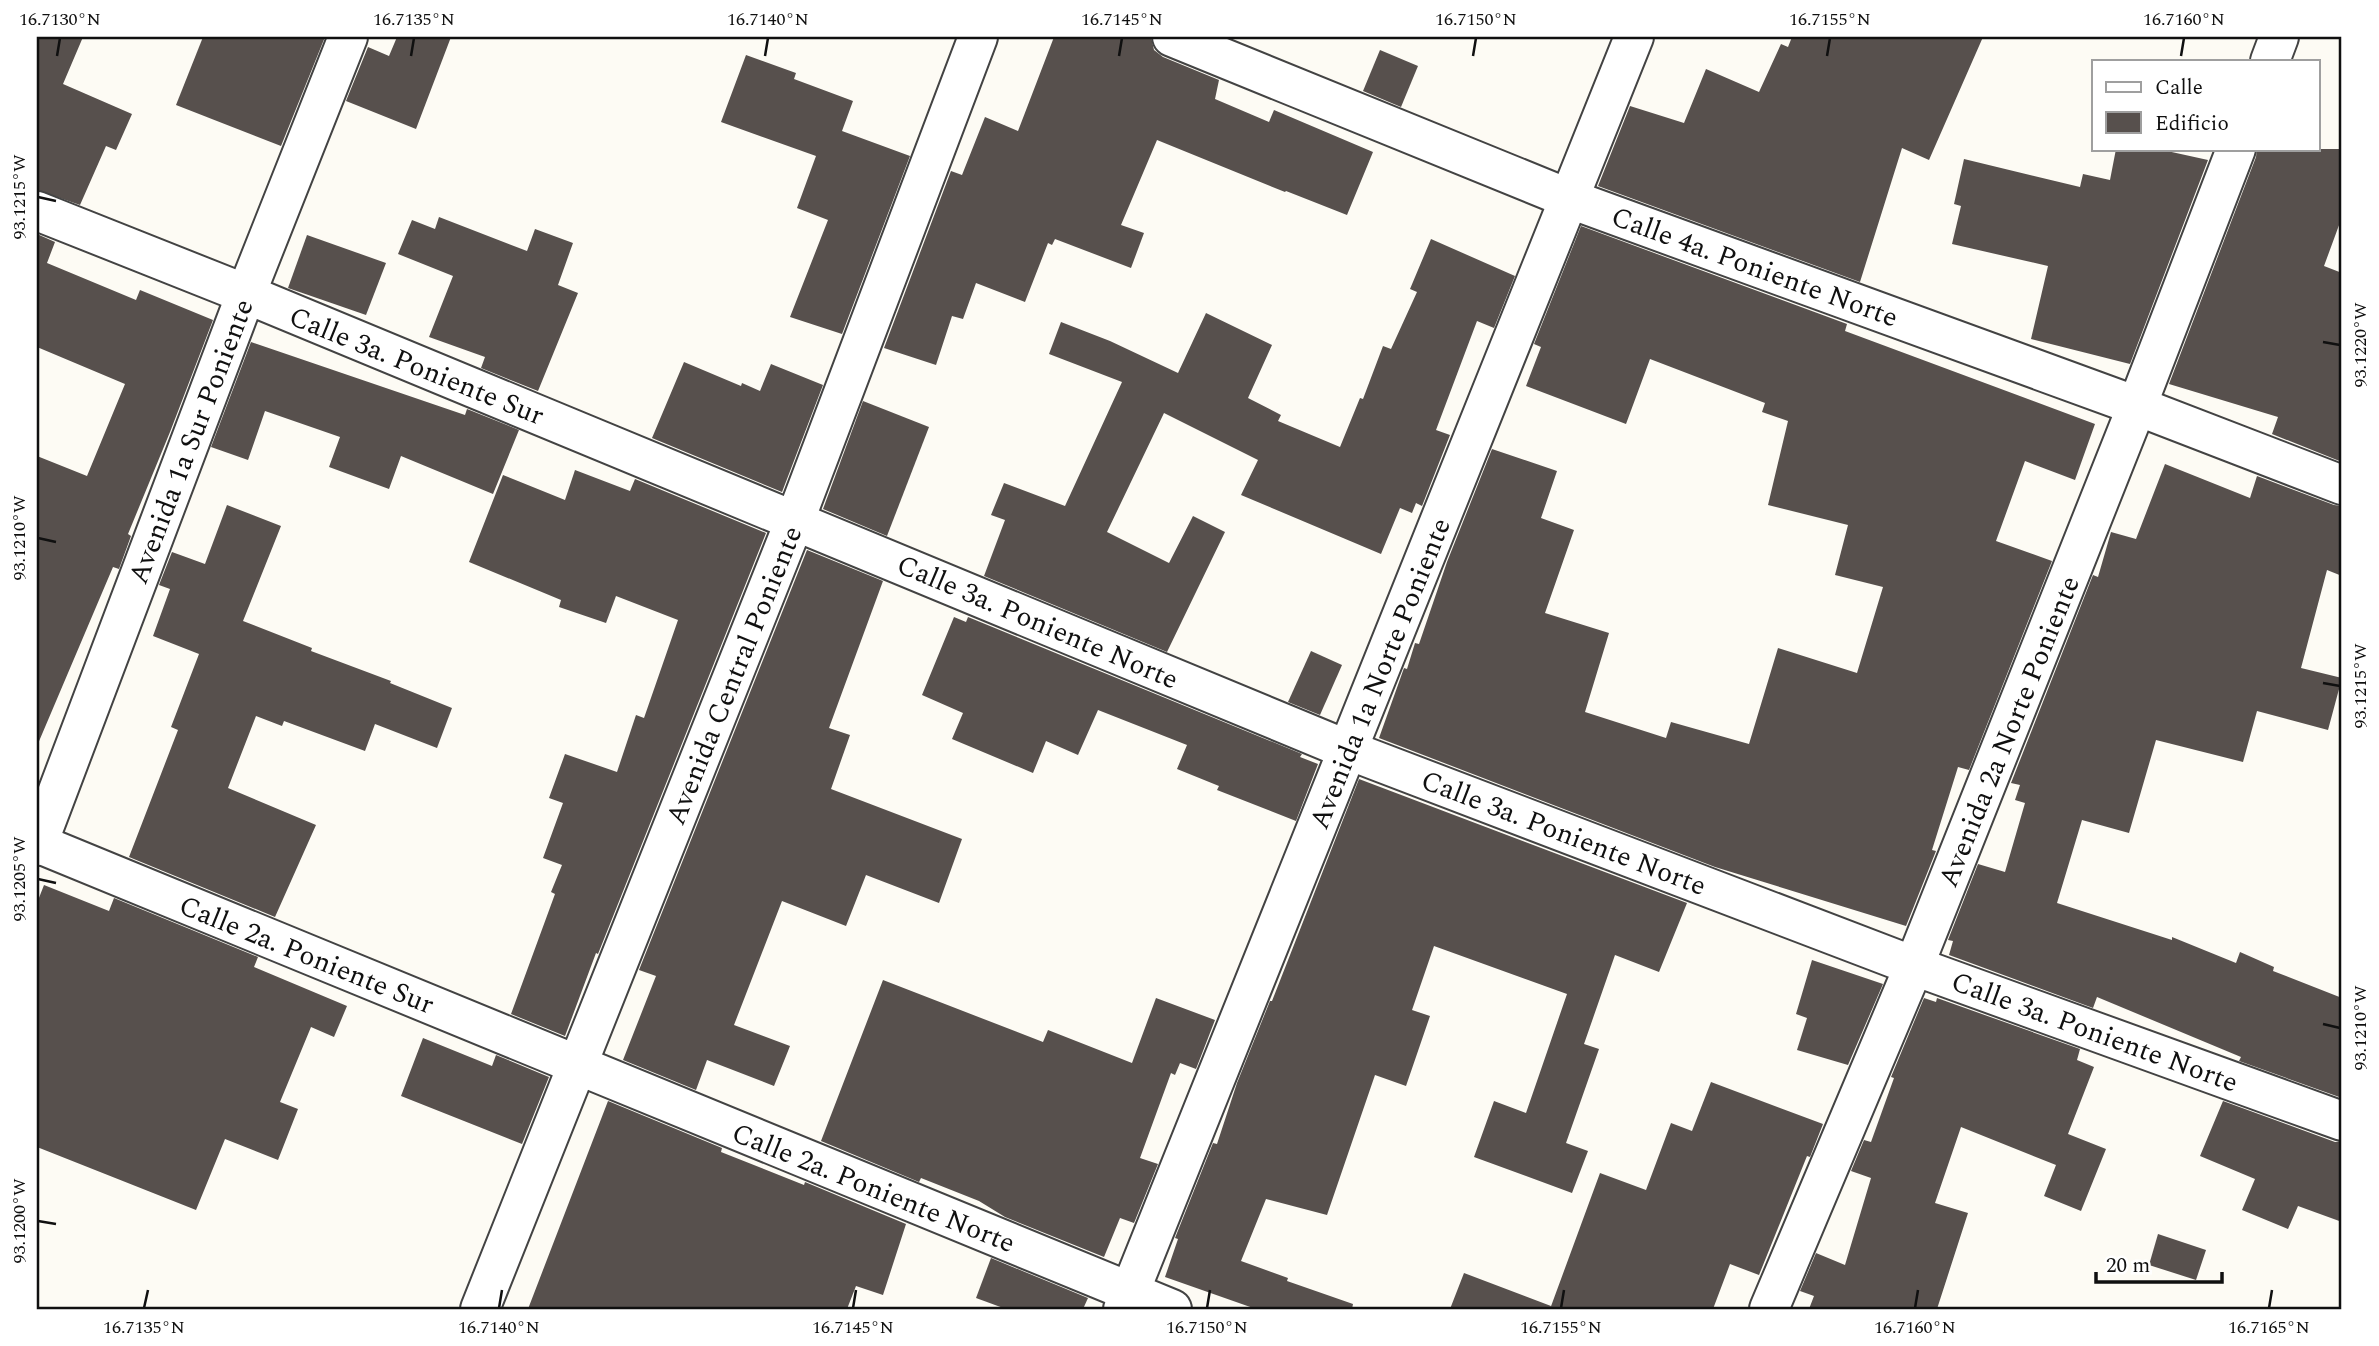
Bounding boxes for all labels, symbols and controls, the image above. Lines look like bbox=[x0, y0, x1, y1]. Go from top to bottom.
text: 16.7130°N bbox=[19, 6, 101, 33]
text: 16.7135°N bbox=[373, 6, 455, 33]
text: 16.7140°N bbox=[727, 6, 809, 33]
text: 16.7145°N bbox=[1081, 6, 1163, 33]
text: 16.7150°N bbox=[1435, 6, 1517, 33]
text: 16.7155°N bbox=[1789, 6, 1871, 33]
text: 16.7160°N bbox=[2143, 6, 2225, 33]
legend bbox=[2092, 60, 2320, 150]
text: Calle bbox=[2155, 72, 2203, 104]
text: Edificio bbox=[2155, 108, 2229, 140]
text: 93.1215°W bbox=[6, 154, 33, 240]
street label: Calle 4a. Poniente Norte bbox=[1605, 196, 1904, 339]
street label: Avenida 1a Sur Poniente bbox=[117, 293, 266, 590]
street label: Calle 3a. Poniente Sur bbox=[282, 296, 551, 437]
text: 93.1220°W bbox=[2347, 302, 2374, 388]
text: 93.1210°W bbox=[6, 495, 33, 581]
street label: Avenida 1a Norte Poniente bbox=[1298, 511, 1463, 836]
street label: Avenida Central Poniente bbox=[655, 519, 814, 832]
street label: Calle 3a. Poniente Norte bbox=[890, 544, 1185, 701]
street label: Avenida 2a Norte Poniente bbox=[1927, 569, 2092, 894]
text: 93.1215°W bbox=[2347, 643, 2374, 729]
street label: Calle 3a. Poniente Norte bbox=[1415, 759, 1712, 908]
text: 93.1205°W bbox=[6, 836, 33, 922]
street label: Calle 2a. Poniente Sur bbox=[172, 885, 441, 1026]
street label: Calle 3a. Poniente Norte bbox=[1945, 961, 2244, 1104]
text: 93.1210°W bbox=[2347, 985, 2374, 1071]
street label: Calle 2a. Poniente Norte bbox=[725, 1112, 1022, 1265]
text: 93.1200°W bbox=[6, 1178, 33, 1264]
scale bar bbox=[2096, 1241, 2222, 1285]
text: 20 m bbox=[2106, 1250, 2150, 1282]
text: 16.7135°N bbox=[103, 1314, 185, 1341]
text: 16.7140°N bbox=[458, 1314, 540, 1341]
text: 16.7145°N bbox=[812, 1314, 894, 1341]
text: 16.7150°N bbox=[1166, 1314, 1248, 1341]
text: 16.7155°N bbox=[1520, 1314, 1602, 1341]
text: 16.7160°N bbox=[1874, 1314, 1956, 1341]
text: 16.7165°N bbox=[2228, 1314, 2310, 1341]

